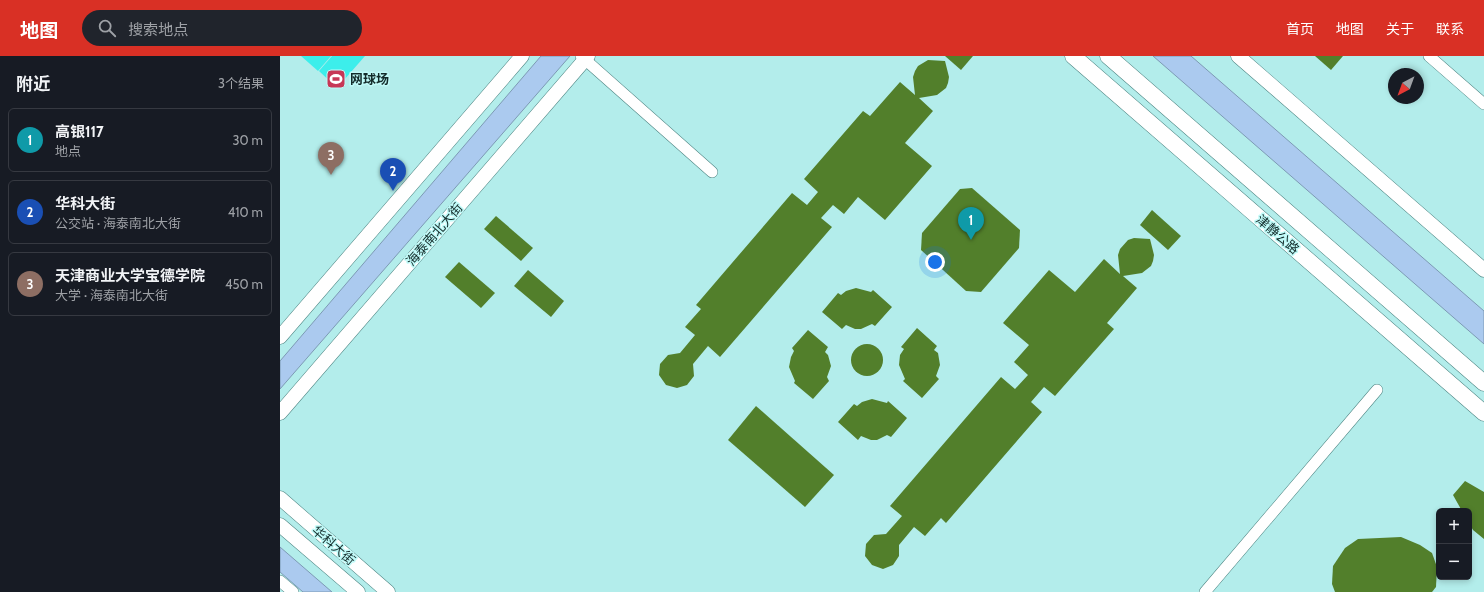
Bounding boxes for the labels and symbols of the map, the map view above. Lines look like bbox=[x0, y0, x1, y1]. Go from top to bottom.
sports icon: 网球场 bbox=[325, 68, 347, 90]
north arrow bbox=[1388, 68, 1424, 104]
place label: 网球场 bbox=[350, 71, 389, 87]
pin: 3 bbox=[318, 142, 344, 175]
pin: 2 bbox=[380, 158, 406, 191]
street label: 海泰南北大街 bbox=[402, 199, 466, 269]
pin: 1 bbox=[958, 207, 984, 240]
street label: 津静公路 bbox=[1253, 211, 1303, 257]
your location bbox=[925, 252, 945, 272]
street label: 华科大街 bbox=[309, 522, 359, 568]

